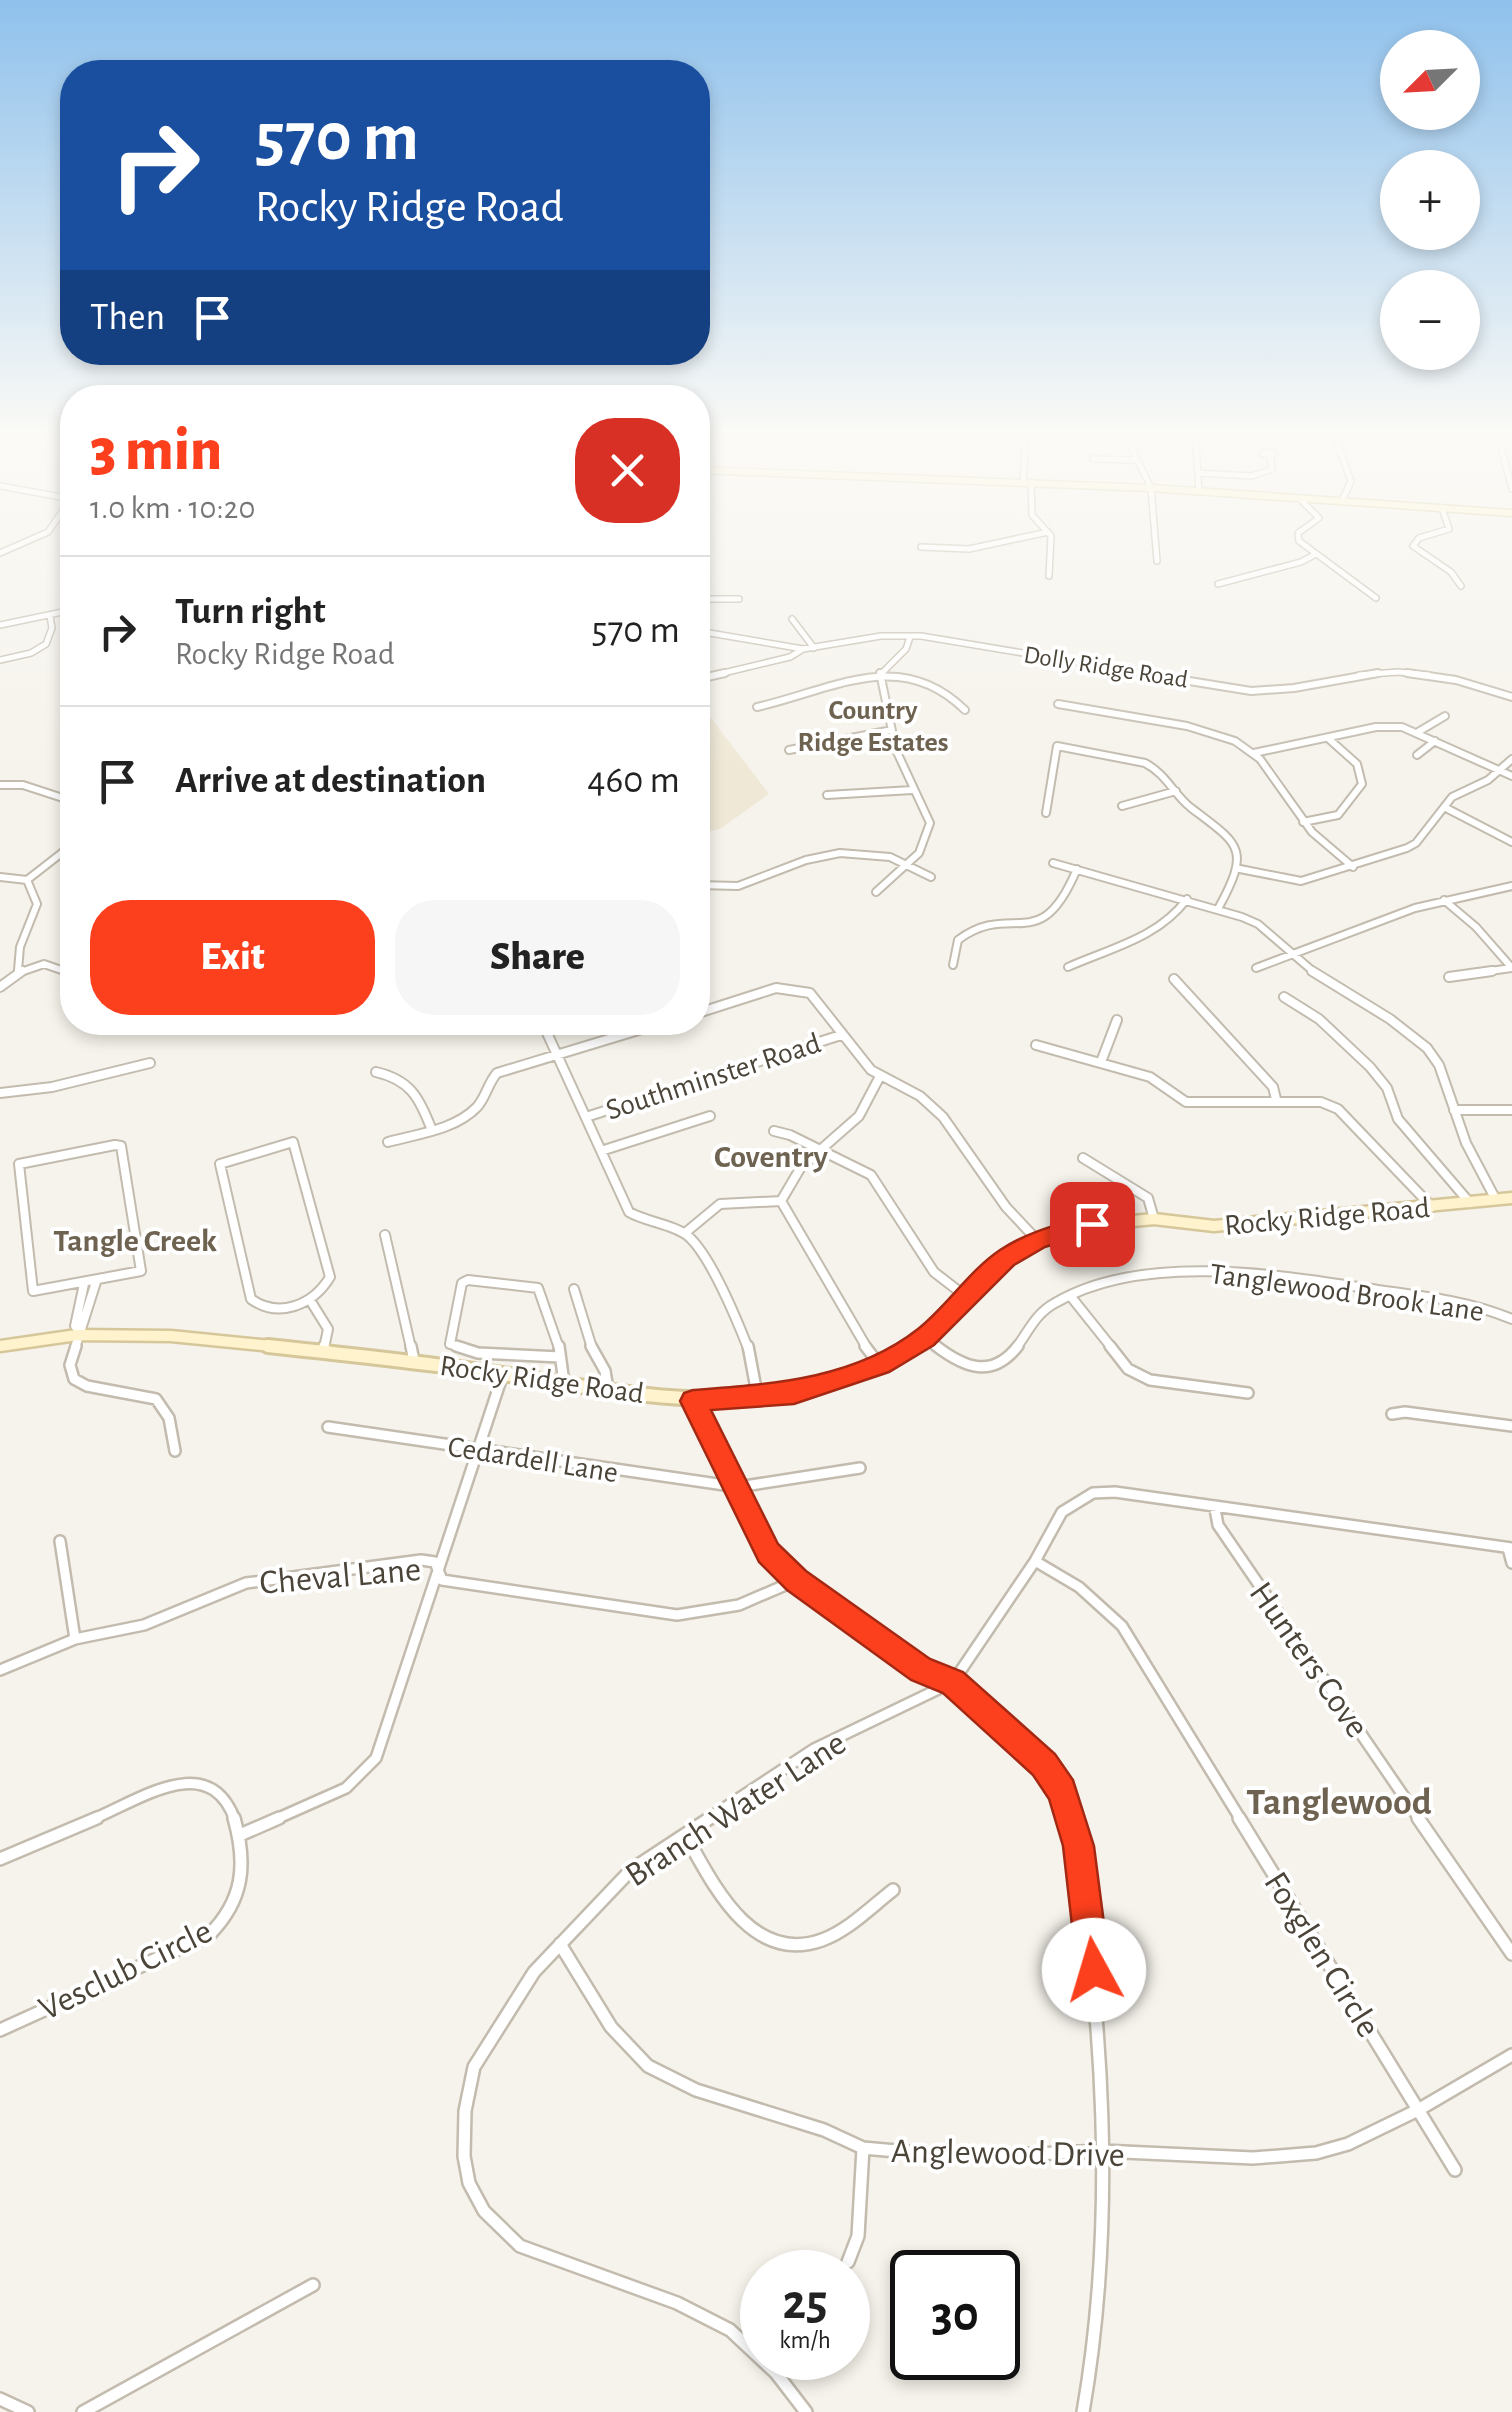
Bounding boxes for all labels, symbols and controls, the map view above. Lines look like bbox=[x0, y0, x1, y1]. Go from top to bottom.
north arrow bbox=[1380, 30, 1480, 130]
map controls bbox=[1380, 30, 1480, 370]
icon: right bbox=[90, 100, 220, 230]
text: 570 m bbox=[255, 103, 419, 173]
button: + bbox=[1380, 150, 1480, 250]
text: Rocky Ridge Road bbox=[255, 185, 564, 230]
button: − bbox=[1380, 270, 1480, 370]
icon: arrive bbox=[185, 290, 240, 345]
text: Then bbox=[90, 299, 165, 337]
button: close bbox=[575, 418, 680, 523]
text: 3 min bbox=[90, 421, 222, 481]
text: 1.0 km · 10:20 bbox=[90, 492, 255, 524]
text: Turn right bbox=[175, 593, 325, 631]
icon: right bbox=[90, 604, 145, 659]
text: 570 m bbox=[592, 612, 680, 650]
text: Rocky Ridge Road bbox=[175, 638, 395, 670]
street label: Dolly Ridge Road bbox=[1022, 642, 1190, 693]
district label: Country Ridge Estates bbox=[797, 697, 949, 757]
icon: arrive bbox=[90, 754, 145, 809]
text: Arrive at destination bbox=[175, 762, 486, 800]
text: 460 m bbox=[587, 762, 680, 800]
button: Exit bbox=[90, 900, 375, 1015]
button: Share bbox=[395, 900, 680, 1015]
street label: Southminster Road bbox=[602, 1028, 824, 1126]
district label: Coventry bbox=[714, 1141, 829, 1173]
pin bbox=[1050, 1182, 1135, 1267]
street label: Rocky Ridge Road bbox=[1223, 1193, 1431, 1241]
icon: arrive bbox=[1065, 1197, 1120, 1252]
district label: Tangle Creek bbox=[53, 1225, 217, 1257]
street label: Tanglewood Brook Lane bbox=[1208, 1259, 1486, 1327]
street label: Rocky Ridge Road bbox=[438, 1351, 646, 1409]
street label: Cedardell Lane bbox=[446, 1432, 620, 1488]
street label: Cheval Lane bbox=[258, 1552, 422, 1601]
street label: Hunters Cove bbox=[1243, 1576, 1375, 1744]
street label: Branch Water Lane bbox=[619, 1725, 852, 1893]
district label: Tanglewood bbox=[1246, 1784, 1432, 1822]
street label: Foxglen Circle bbox=[1257, 1866, 1386, 2043]
street label: Vesclub Circle bbox=[34, 1914, 217, 2027]
position arrow bbox=[1042, 1918, 1146, 2022]
street label: Anglewood Drive bbox=[891, 2134, 1125, 2173]
speed limit sign: 30 bbox=[890, 2250, 1020, 2380]
text: 25 bbox=[782, 2278, 828, 2328]
text: km/h bbox=[779, 2328, 831, 2353]

